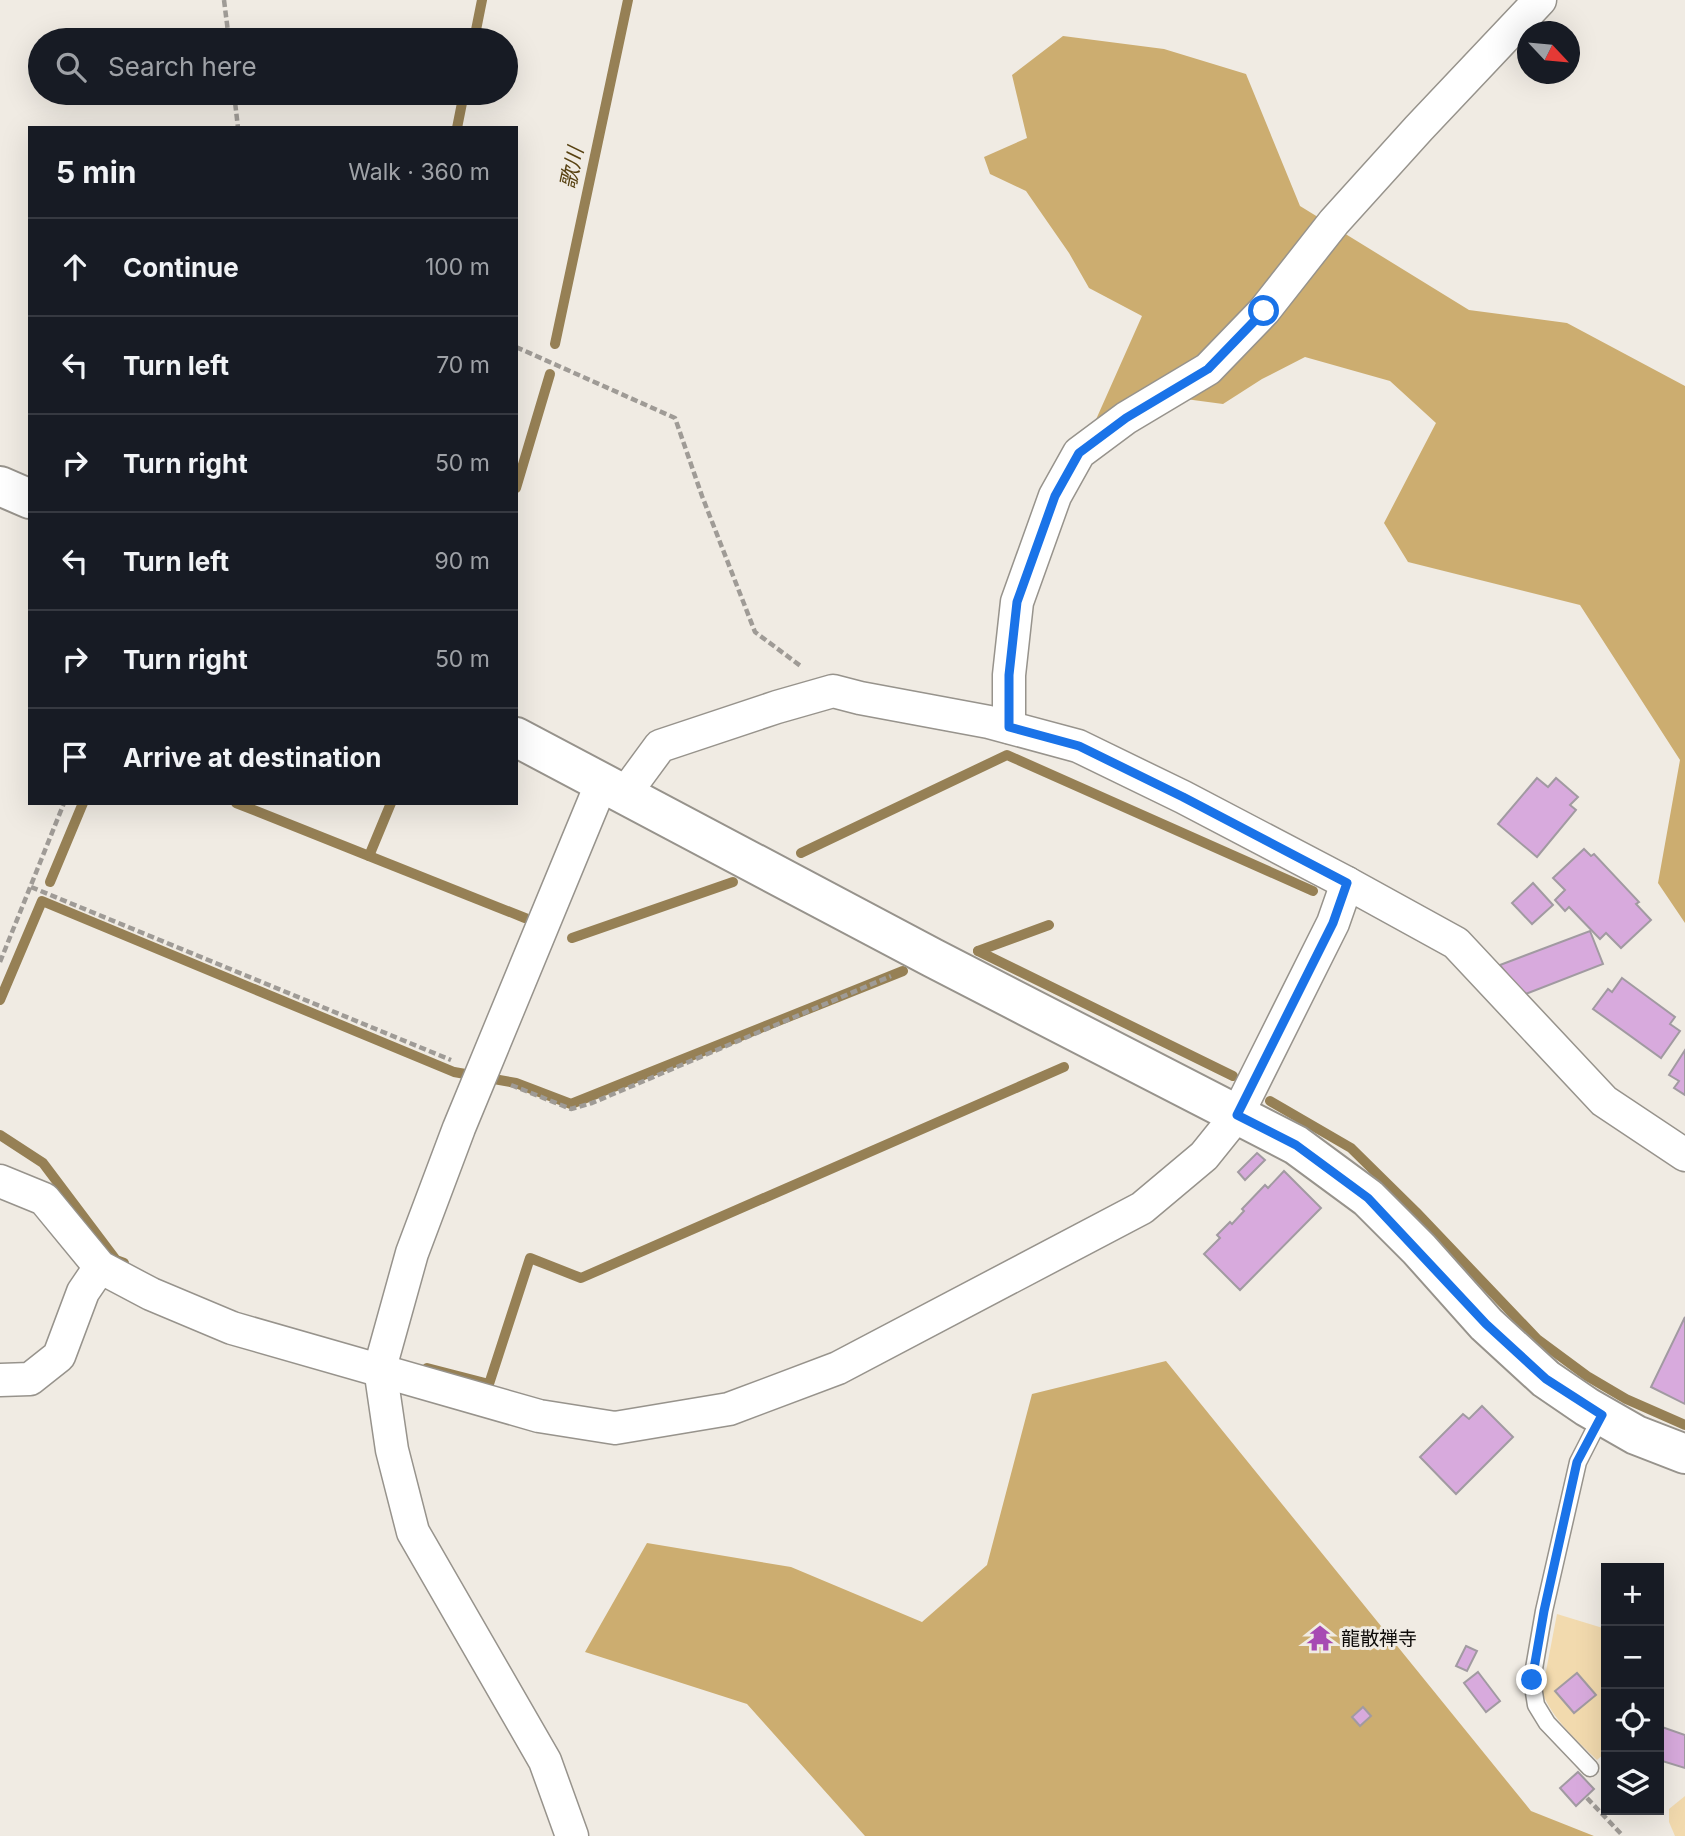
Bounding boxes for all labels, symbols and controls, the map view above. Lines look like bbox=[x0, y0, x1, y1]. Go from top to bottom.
north arrow bbox=[1517, 21, 1580, 84]
search box bbox=[28, 28, 518, 105]
icon: search bbox=[52, 48, 90, 86]
text: Search here bbox=[108, 51, 257, 82]
water label: 歌川 bbox=[555, 143, 589, 191]
text: 5 min bbox=[56, 154, 136, 190]
text: Walk · 360 m bbox=[348, 158, 490, 186]
icon: ahead bbox=[56, 248, 94, 286]
text: Continue bbox=[123, 252, 239, 283]
text: 100 m bbox=[425, 253, 490, 281]
route start bbox=[1248, 295, 1279, 326]
icon: left bbox=[56, 346, 94, 384]
text: Turn left bbox=[123, 350, 229, 381]
text: 70 m bbox=[436, 351, 490, 379]
icon: right bbox=[56, 444, 94, 482]
text: Turn right bbox=[123, 448, 248, 479]
text: 50 m bbox=[435, 449, 490, 477]
icon: left bbox=[56, 542, 94, 580]
text: Turn left bbox=[123, 546, 229, 577]
text: 90 m bbox=[435, 547, 490, 575]
icon: right bbox=[56, 640, 94, 678]
text: Turn right bbox=[123, 644, 248, 675]
text: 50 m bbox=[435, 645, 490, 673]
icon: arrive bbox=[56, 738, 94, 776]
text: Arrive at destination bbox=[123, 742, 382, 773]
map controls bbox=[1601, 1563, 1664, 1815]
button: + bbox=[1601, 1563, 1664, 1626]
temple icon: 龍散禅寺 bbox=[1305, 1623, 1335, 1653]
button: − bbox=[1601, 1626, 1664, 1689]
place label: 龍散禅寺 bbox=[1341, 1627, 1417, 1650]
route end bbox=[1516, 1664, 1547, 1695]
button: locate bbox=[1601, 1689, 1664, 1752]
button: layers bbox=[1601, 1752, 1664, 1815]

